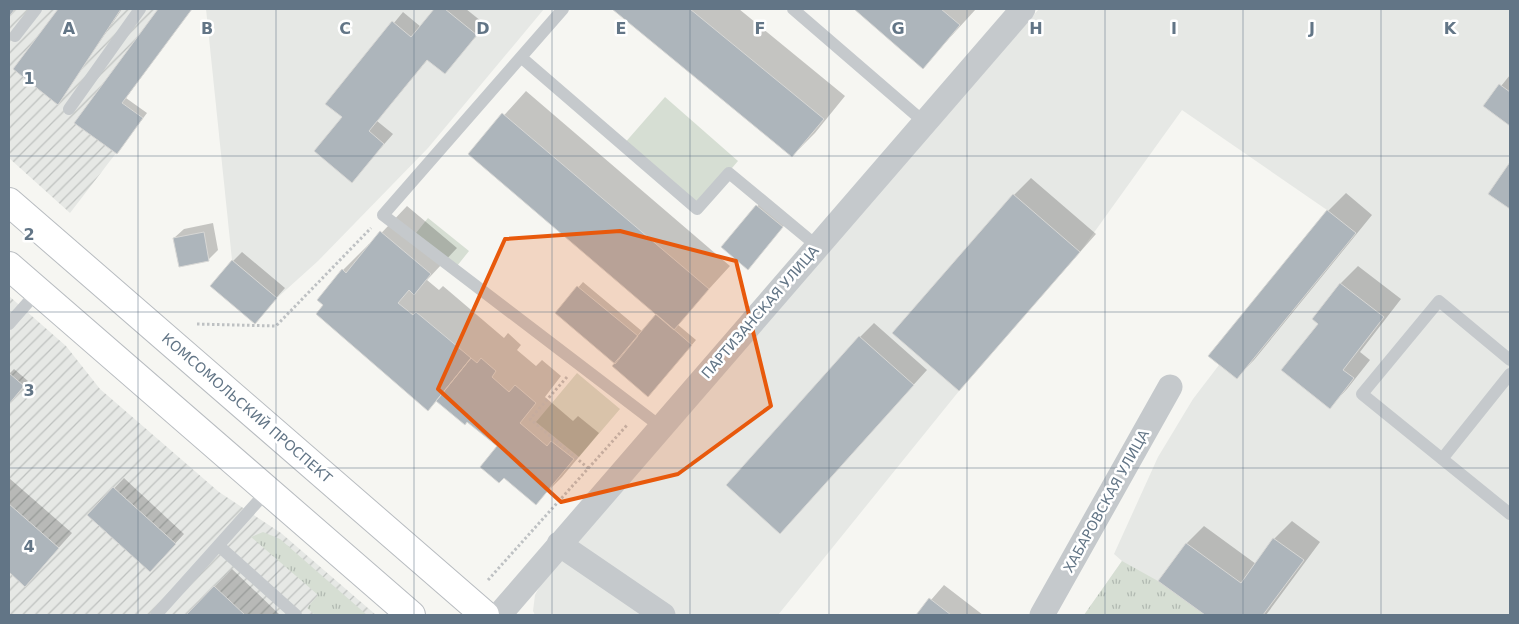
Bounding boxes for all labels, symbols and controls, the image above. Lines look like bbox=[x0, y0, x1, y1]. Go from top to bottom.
text: A bbox=[63, 19, 76, 38]
text: B bbox=[201, 19, 213, 38]
text: C bbox=[339, 19, 351, 38]
text: D bbox=[476, 19, 490, 38]
text: E bbox=[616, 19, 626, 38]
text: F bbox=[755, 19, 765, 38]
text: G bbox=[891, 19, 905, 38]
text: H bbox=[1029, 19, 1043, 38]
text: I bbox=[1171, 19, 1177, 38]
text: J bbox=[1308, 19, 1315, 38]
text: K bbox=[1444, 19, 1457, 38]
text: 1 bbox=[23, 69, 35, 88]
text: 2 bbox=[23, 225, 35, 244]
street label: ПАРТИЗАНСКАЯ УЛИЦА bbox=[698, 242, 822, 381]
street label: КОМСОМОЛЬСКИЙ ПРОСПЕКТ bbox=[159, 329, 336, 486]
text: 3 bbox=[23, 381, 35, 400]
street label: ХАБАРОВСКАЯ УЛИЦА bbox=[1060, 426, 1152, 575]
text: 4 bbox=[23, 537, 35, 556]

